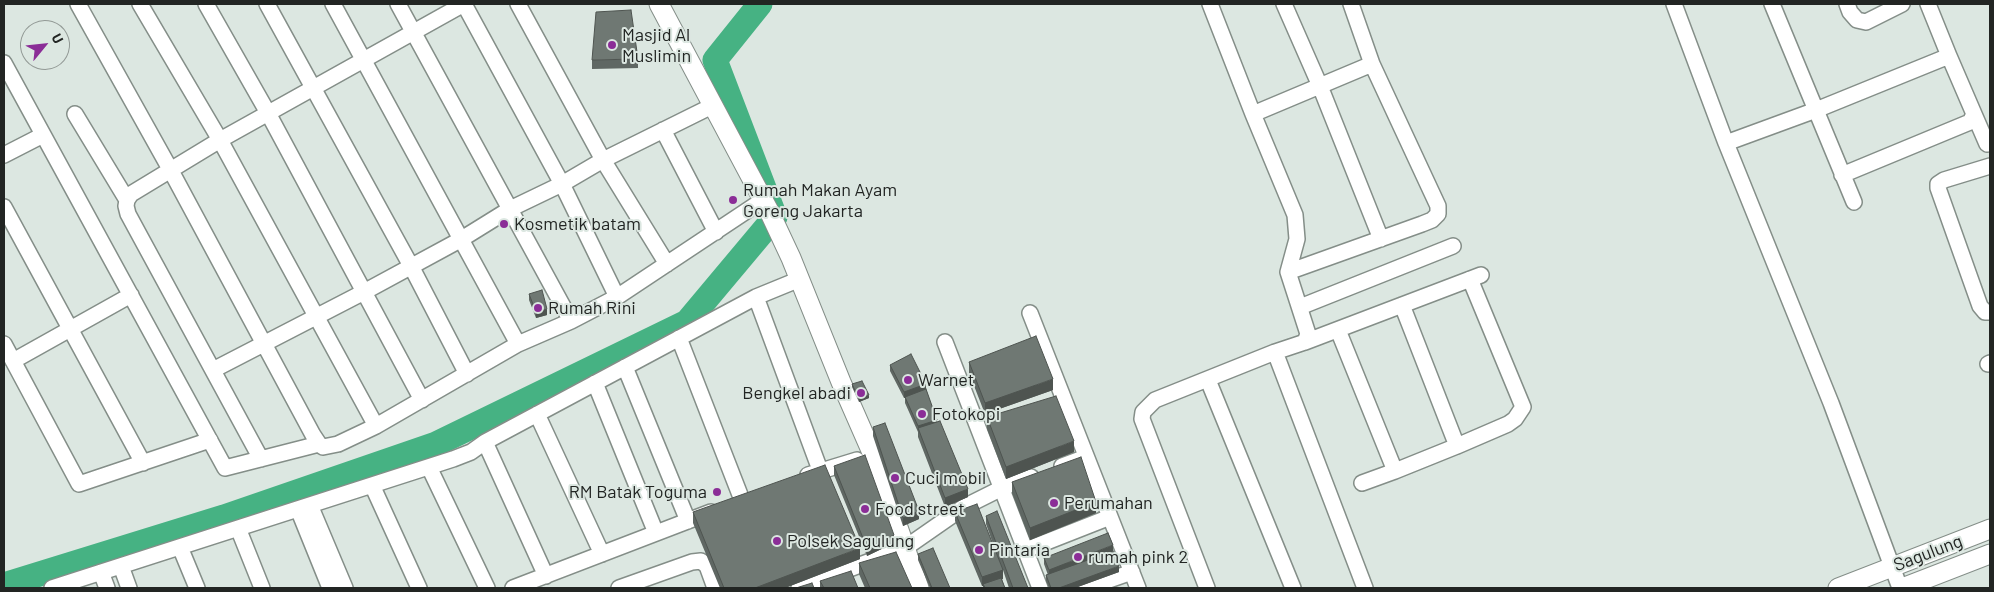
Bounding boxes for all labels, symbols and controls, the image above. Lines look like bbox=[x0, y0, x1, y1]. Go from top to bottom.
north arrow bbox=[20, 20, 70, 70]
place label: Masjid Al Muslimin bbox=[622, 24, 691, 66]
text: U bbox=[48, 30, 67, 46]
marker: Masjid Al Muslimin bbox=[606, 39, 618, 51]
place label: Rumah Makan Ayam Goreng Jakarta bbox=[743, 179, 897, 222]
marker: Rumah Makan Ayam Goreng Jakarta bbox=[727, 194, 739, 206]
place label: Kosmetik batam bbox=[514, 213, 641, 235]
marker: Kosmetik batam bbox=[498, 218, 510, 230]
place label: Rumah Rini bbox=[548, 297, 636, 319]
marker: Rumah Rini bbox=[532, 302, 544, 314]
place label: Warnet bbox=[918, 369, 974, 391]
marker: Warnet bbox=[902, 374, 914, 386]
place label: Bengkel abadi bbox=[742, 382, 851, 404]
marker: Bengkel abadi bbox=[855, 387, 867, 399]
place label: Fotokopi bbox=[932, 403, 1000, 425]
marker: Fotokopi bbox=[916, 408, 928, 420]
place label: Cuci mobil bbox=[905, 467, 986, 489]
marker: Cuci mobil bbox=[889, 472, 901, 484]
place label: RM Batak Toguma bbox=[569, 481, 707, 503]
marker: RM Batak Toguma bbox=[711, 486, 723, 498]
place label: Perumahan bbox=[1064, 492, 1153, 514]
marker: Perumahan bbox=[1048, 497, 1060, 509]
place label: Food street bbox=[875, 498, 965, 520]
marker: Food street bbox=[859, 503, 871, 515]
place label: Polsek Sagulung bbox=[787, 530, 914, 552]
street label: Sagulung bbox=[1890, 530, 1966, 576]
marker: Polsek Sagulung bbox=[771, 535, 783, 547]
place label: Pintaria bbox=[989, 539, 1050, 561]
marker: Pintaria bbox=[973, 544, 985, 556]
place label: rumah pink 2 bbox=[1088, 546, 1188, 568]
marker: rumah pink 2 bbox=[1072, 551, 1084, 563]

